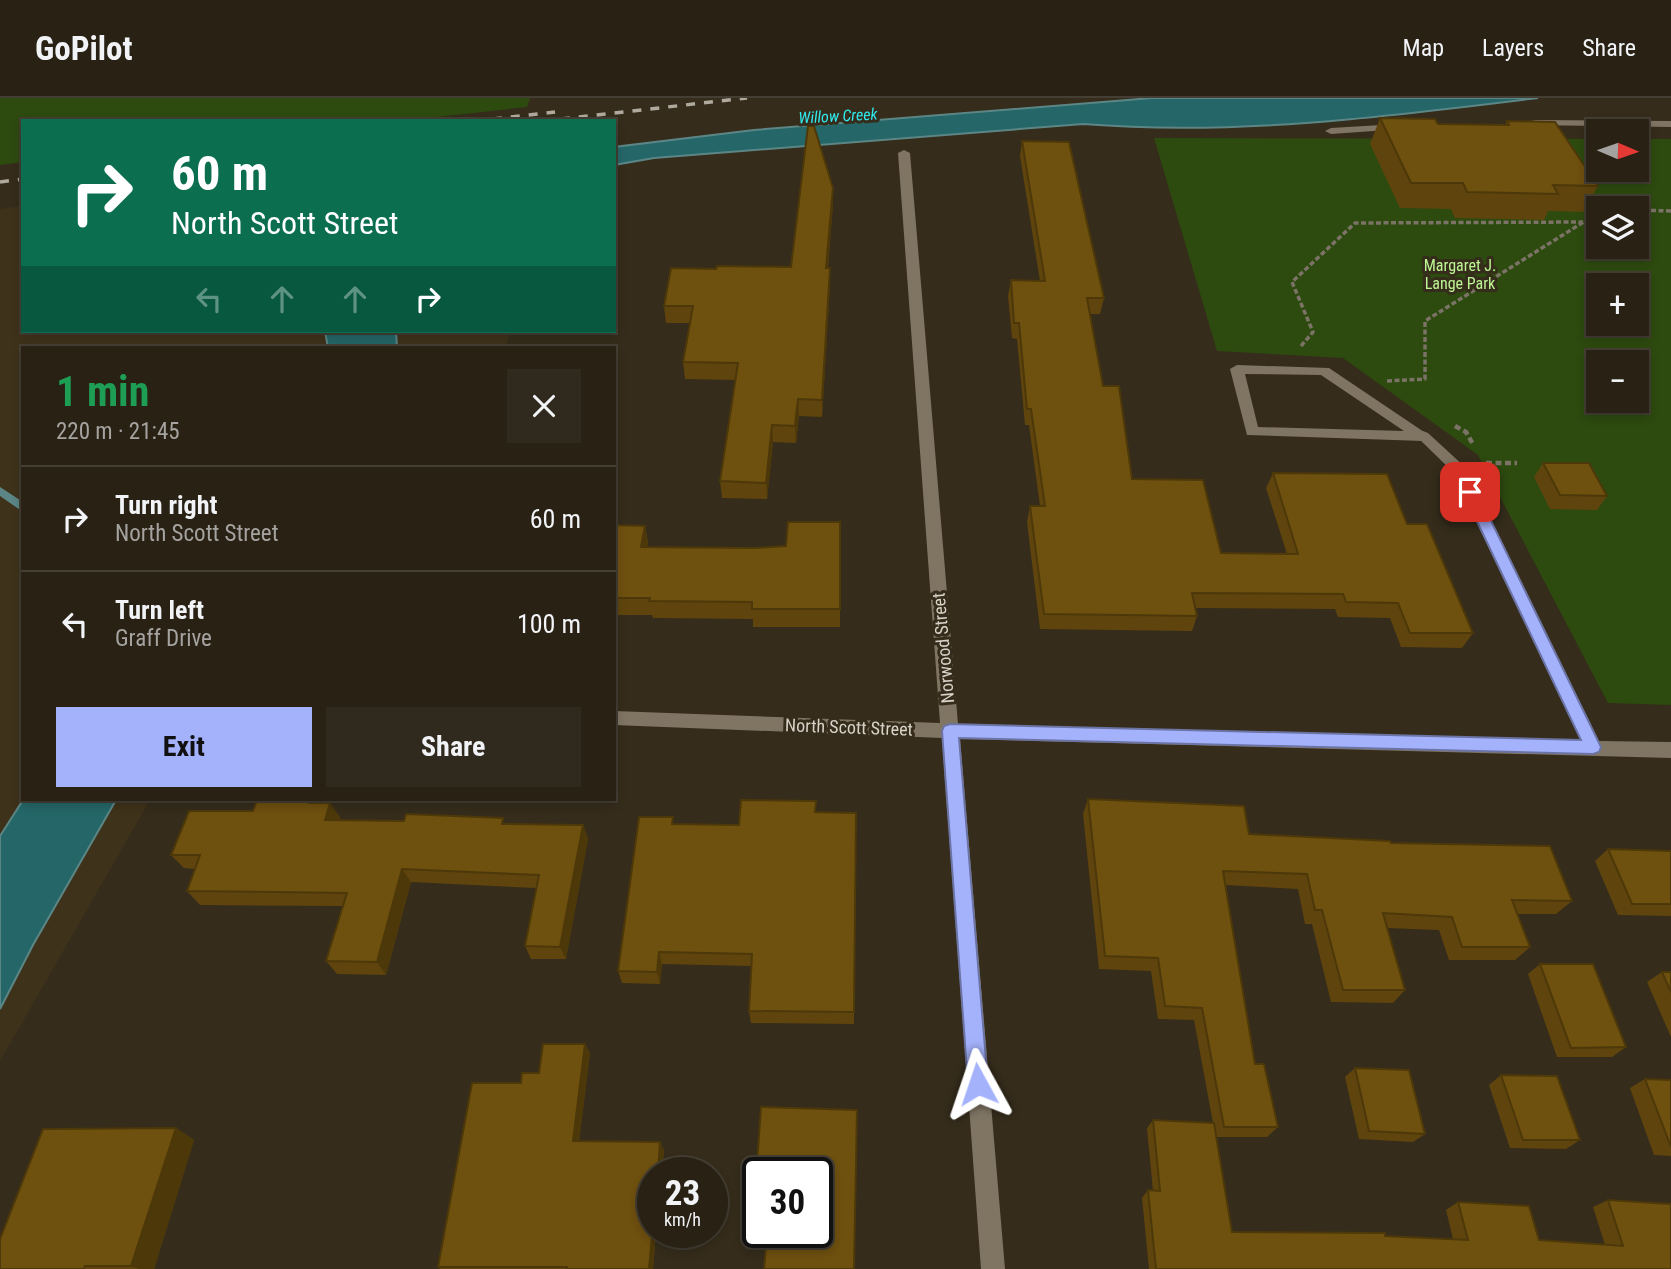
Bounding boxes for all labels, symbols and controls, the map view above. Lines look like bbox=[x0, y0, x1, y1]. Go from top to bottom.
text: GoPilot bbox=[35, 29, 133, 68]
text: Map bbox=[1403, 34, 1444, 62]
text: Layers bbox=[1482, 34, 1544, 62]
text: Share bbox=[1582, 34, 1636, 62]
water label: Willow Creek bbox=[798, 104, 879, 128]
north arrow bbox=[1586, 119, 1648, 182]
map controls bbox=[1586, 119, 1649, 413]
text: 60 m bbox=[171, 145, 268, 202]
icon: right bbox=[56, 147, 147, 238]
button: layers bbox=[1586, 196, 1649, 259]
text: North Scott Street bbox=[171, 204, 398, 242]
park label: Margaret J. Lange Park bbox=[1424, 256, 1496, 293]
button: + bbox=[1586, 273, 1649, 336]
icon: left bbox=[190, 280, 228, 318]
icon: ahead bbox=[263, 280, 301, 318]
icon: ahead bbox=[336, 280, 374, 318]
icon: right bbox=[409, 280, 447, 318]
button: − bbox=[1586, 350, 1649, 413]
text: 1 min bbox=[56, 367, 149, 416]
button: close bbox=[507, 369, 581, 443]
text: 220 m · 21:45 bbox=[56, 418, 180, 445]
pin bbox=[1440, 462, 1500, 522]
icon: arrive bbox=[1451, 473, 1489, 511]
text: Turn right bbox=[115, 490, 217, 520]
icon: right bbox=[56, 500, 94, 538]
text: 60 m bbox=[530, 504, 581, 534]
text: North Scott Street bbox=[115, 520, 278, 547]
street label: Norwood Street bbox=[928, 592, 958, 704]
text: Turn left bbox=[115, 595, 204, 625]
icon: left bbox=[56, 605, 94, 643]
text: 100 m bbox=[517, 609, 581, 639]
text: Graff Drive bbox=[115, 625, 212, 652]
button: Exit bbox=[56, 707, 312, 787]
button: Share bbox=[326, 707, 581, 787]
street label: North Scott Street bbox=[785, 714, 913, 740]
position arrow bbox=[941, 1047, 1015, 1121]
speed limit sign: 30 bbox=[742, 1157, 833, 1248]
text: 23 bbox=[665, 1173, 700, 1214]
text: km/h bbox=[664, 1209, 701, 1230]

